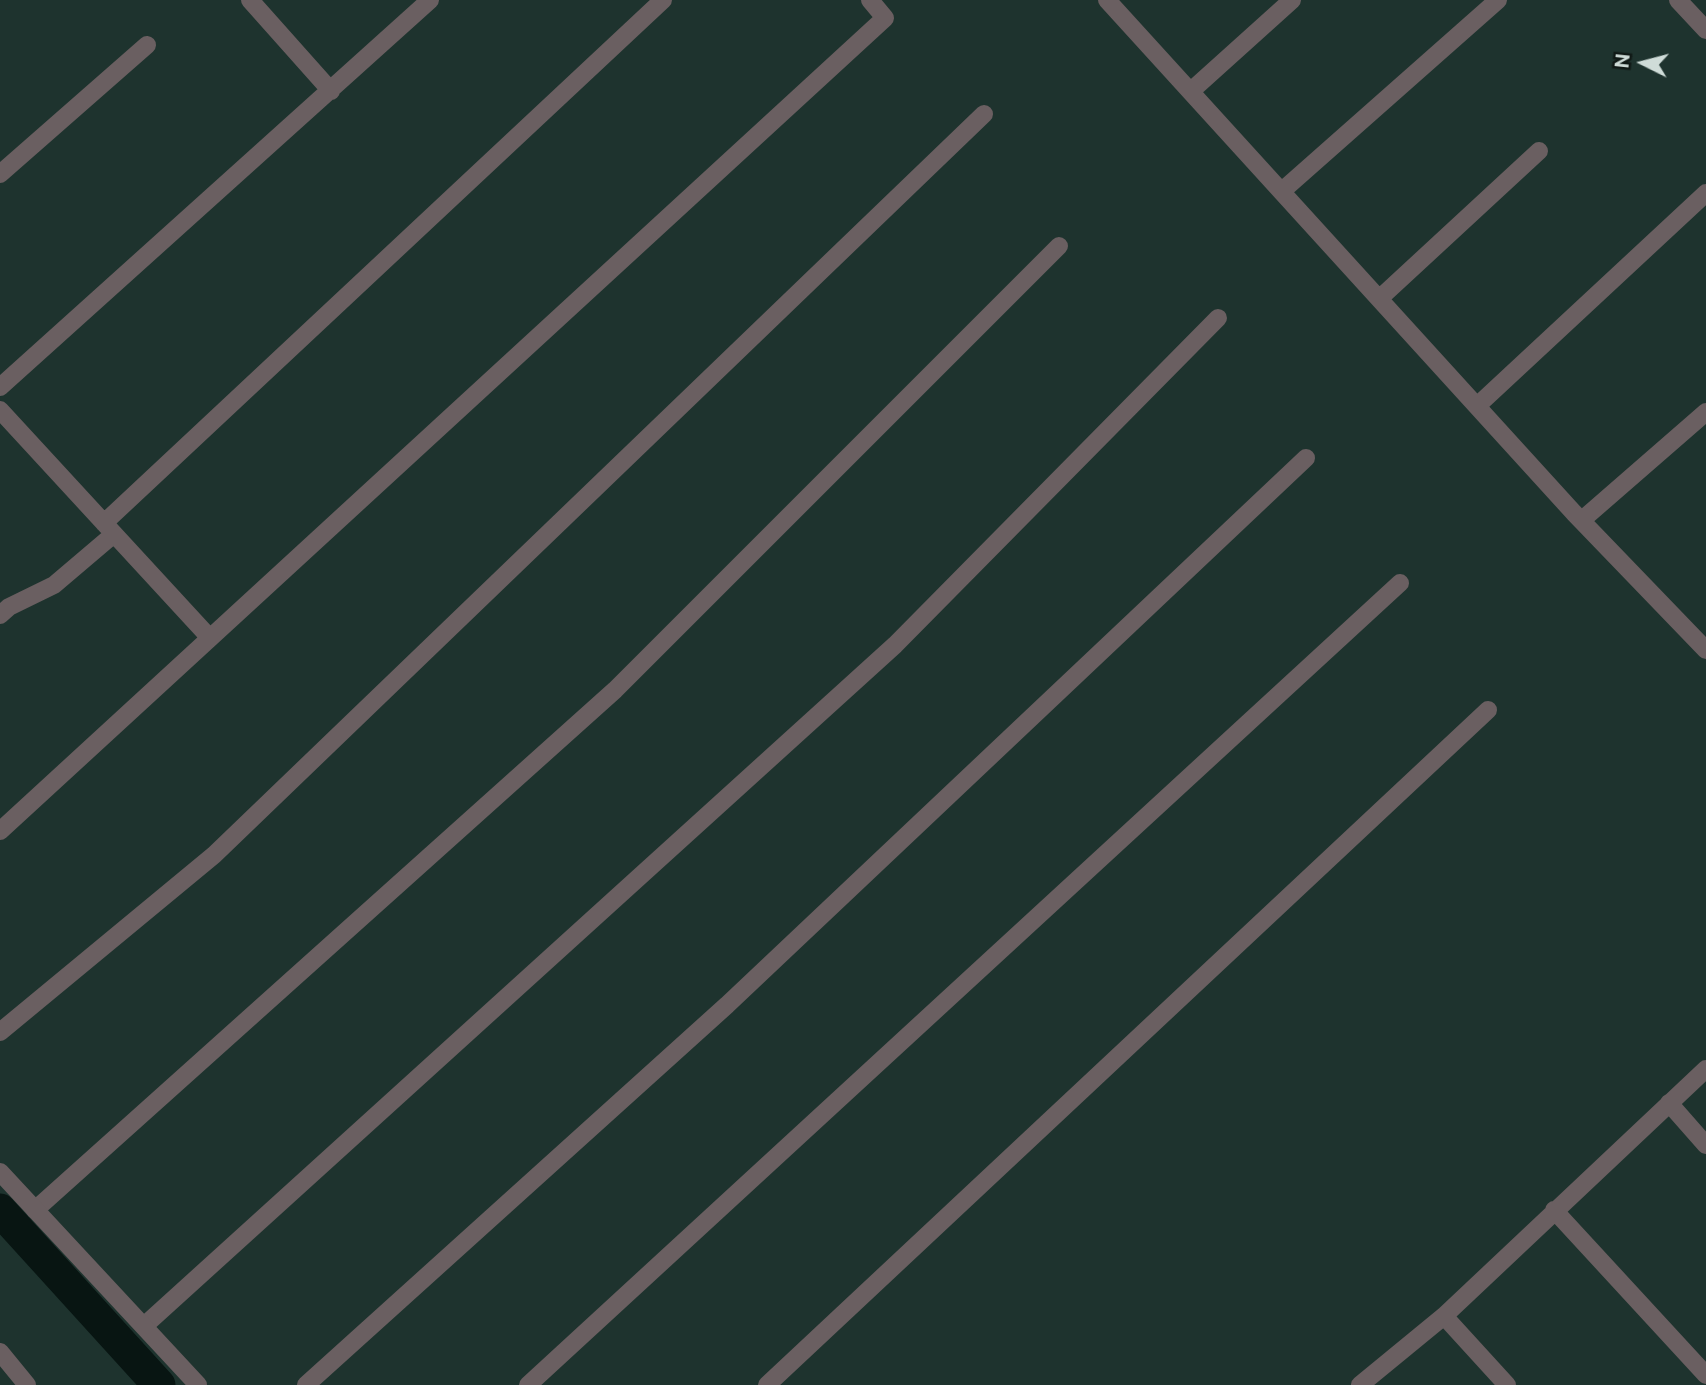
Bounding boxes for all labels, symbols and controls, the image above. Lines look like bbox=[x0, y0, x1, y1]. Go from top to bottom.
north arrow bbox=[1608, 28, 1678, 98]
text: N bbox=[1610, 52, 1634, 69]

